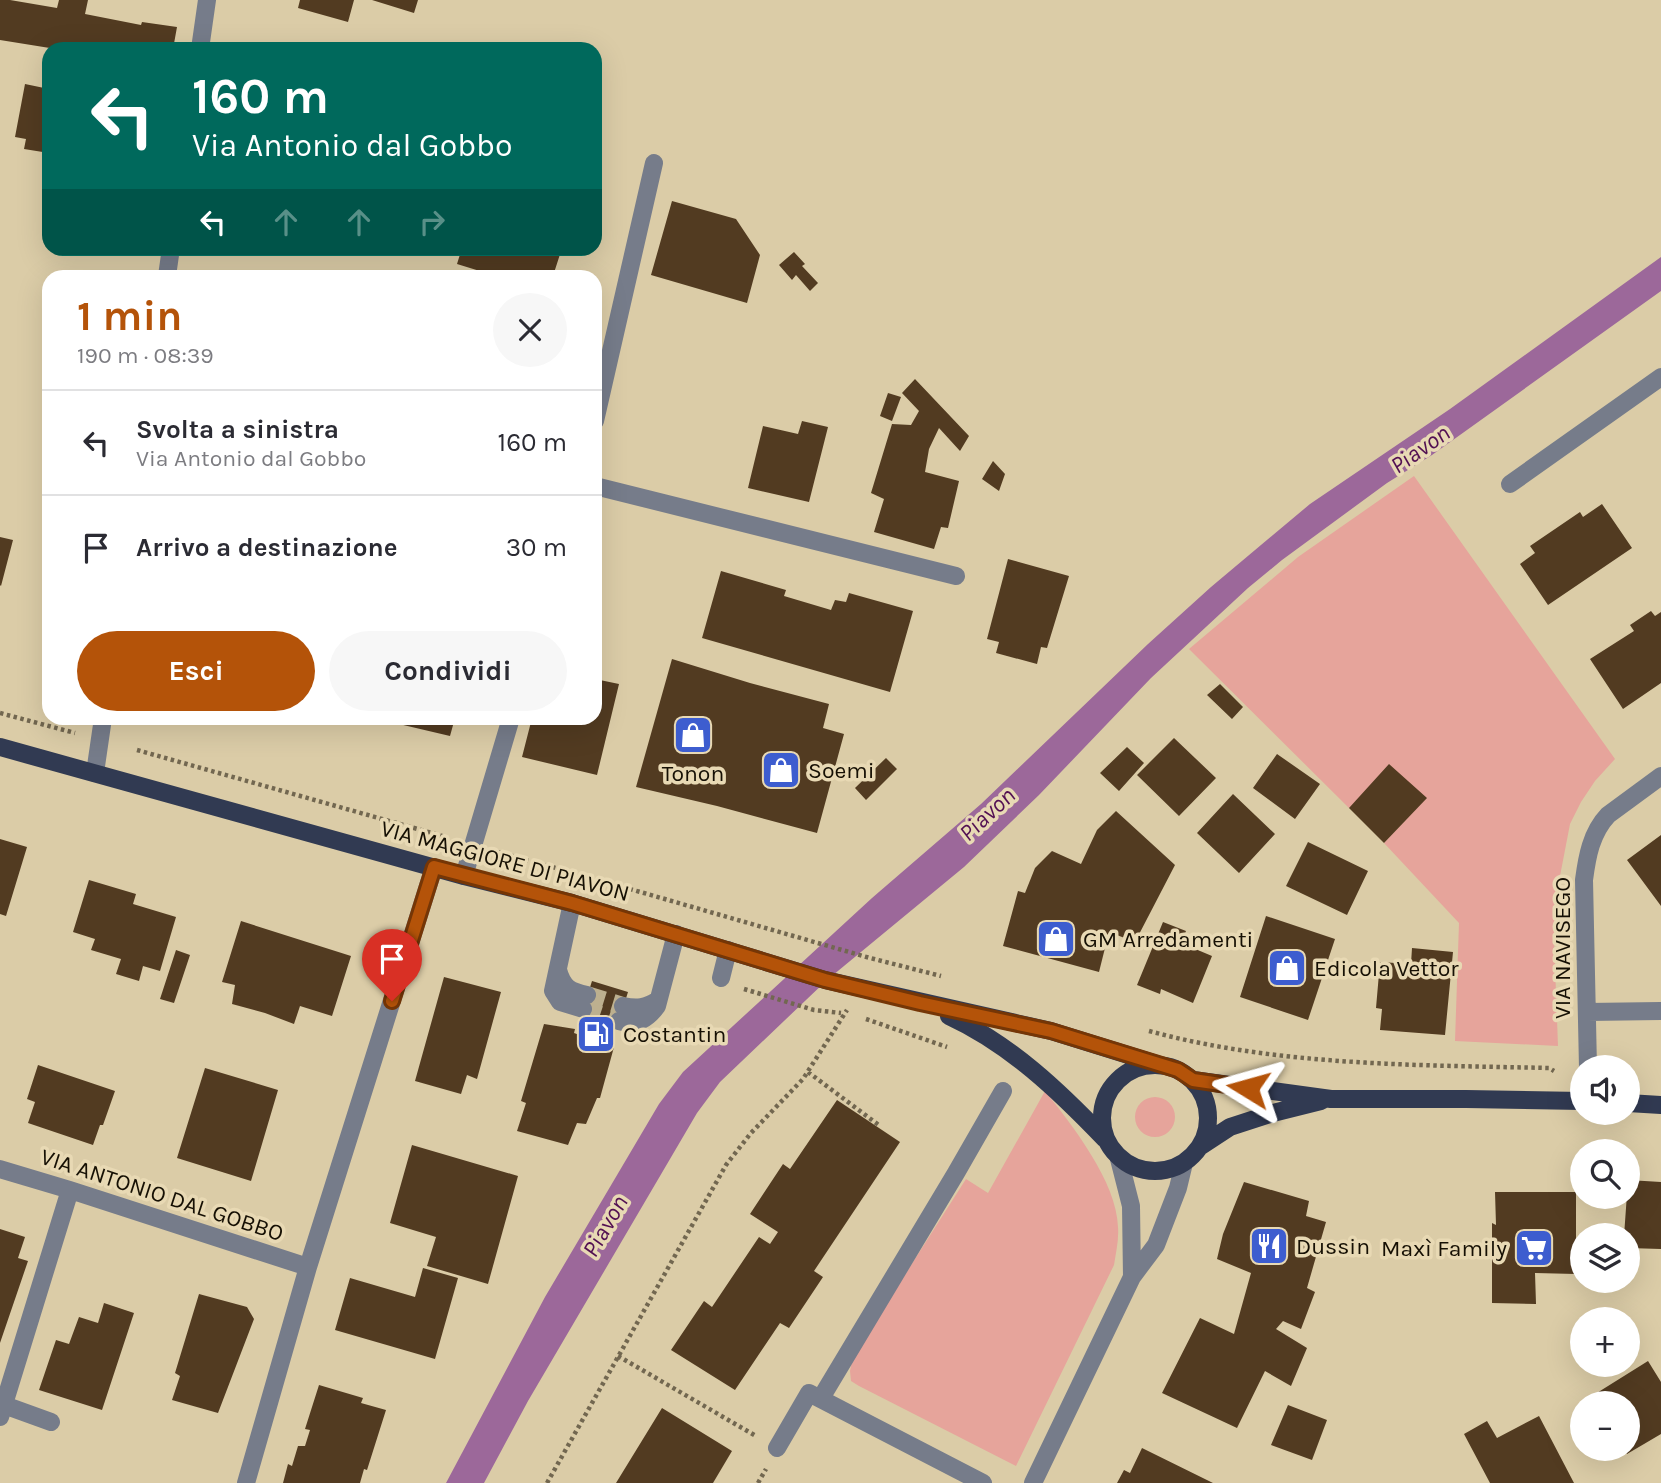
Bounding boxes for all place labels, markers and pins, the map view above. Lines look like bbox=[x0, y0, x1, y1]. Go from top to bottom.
shop icon: Tonon bbox=[672, 714, 714, 756]
shop icon: Soemi bbox=[760, 749, 802, 791]
place label: Soemi bbox=[808, 757, 875, 784]
place label: Tonon bbox=[662, 760, 724, 787]
shop icon: GM Arredamenti bbox=[1035, 918, 1077, 960]
place label: GM Arredamenti bbox=[1083, 926, 1253, 953]
pin bbox=[362, 929, 422, 1001]
shop icon: Edicola Vettor bbox=[1266, 947, 1308, 989]
place label: Edicola Vettor bbox=[1314, 955, 1459, 982]
fuel station icon: Costantin bbox=[575, 1013, 617, 1055]
place label: Costantin bbox=[623, 1021, 726, 1048]
restaurant icon: Dussin bbox=[1248, 1225, 1290, 1267]
supermarket icon: Maxì Family bbox=[1513, 1227, 1555, 1269]
place label: Dussin bbox=[1296, 1233, 1370, 1260]
place label: Maxì Family bbox=[1381, 1235, 1507, 1262]

